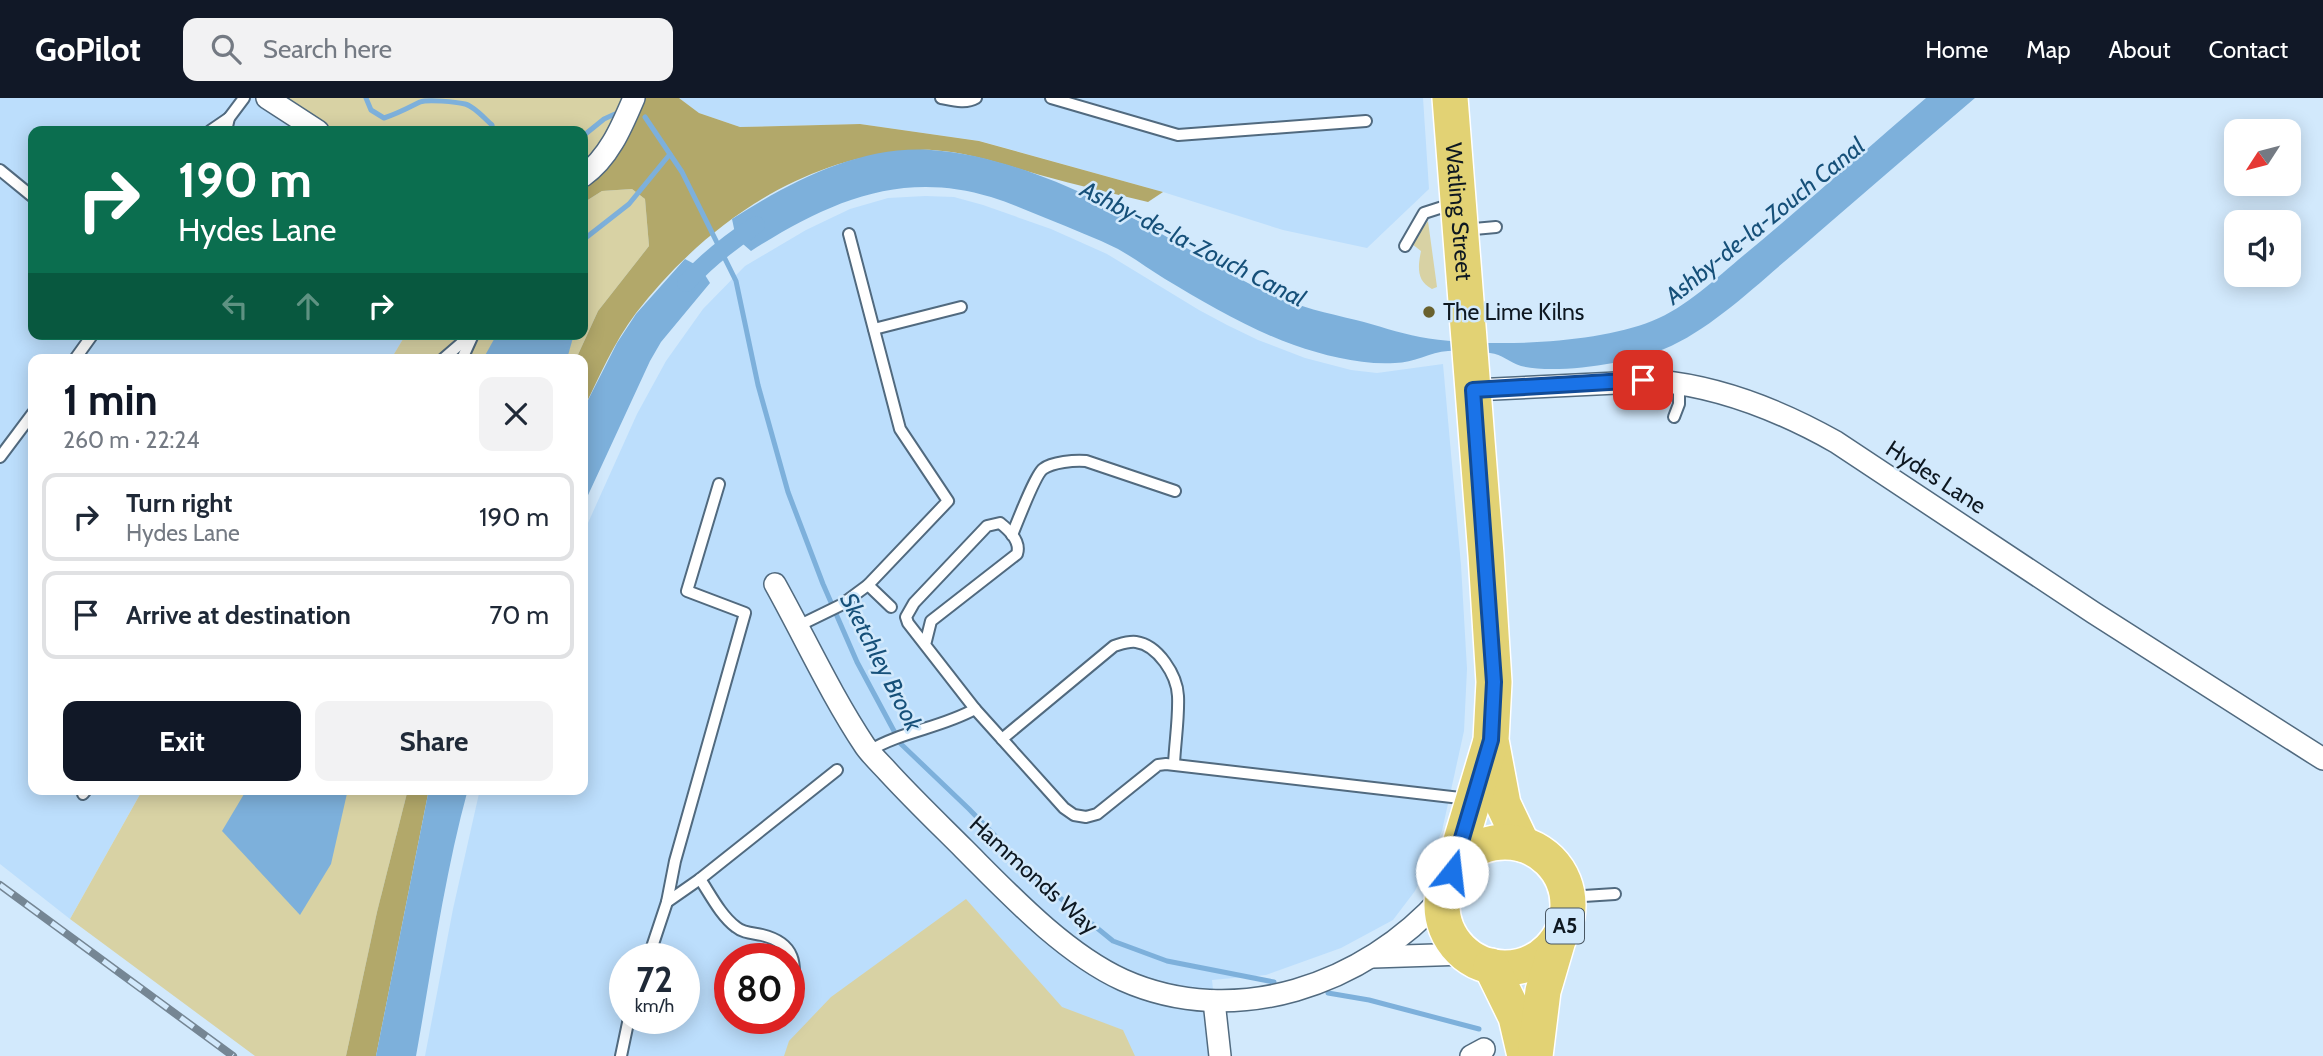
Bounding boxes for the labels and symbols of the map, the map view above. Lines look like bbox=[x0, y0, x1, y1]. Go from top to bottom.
north arrow bbox=[2224, 119, 2301, 196]
water label: Ashby-de-la-Zouch Canal bbox=[1658, 131, 1871, 311]
street label: Watling Street bbox=[1440, 142, 1478, 282]
water label: Ashby-de-la-Zouch Canal bbox=[1075, 174, 1311, 313]
place label: The Lime Kilns bbox=[1443, 298, 1584, 326]
marker: The Lime Kilns bbox=[1421, 304, 1437, 320]
pin bbox=[1613, 350, 1673, 410]
street label: Hydes Lane bbox=[1881, 434, 1992, 520]
water label: Sketchley Brook bbox=[834, 588, 929, 736]
street label: Hammonds Way bbox=[964, 810, 1104, 940]
position arrow bbox=[1415, 835, 1489, 909]
road number: A5 bbox=[1546, 908, 1584, 944]
speed limit sign: 80 bbox=[714, 943, 805, 1034]

